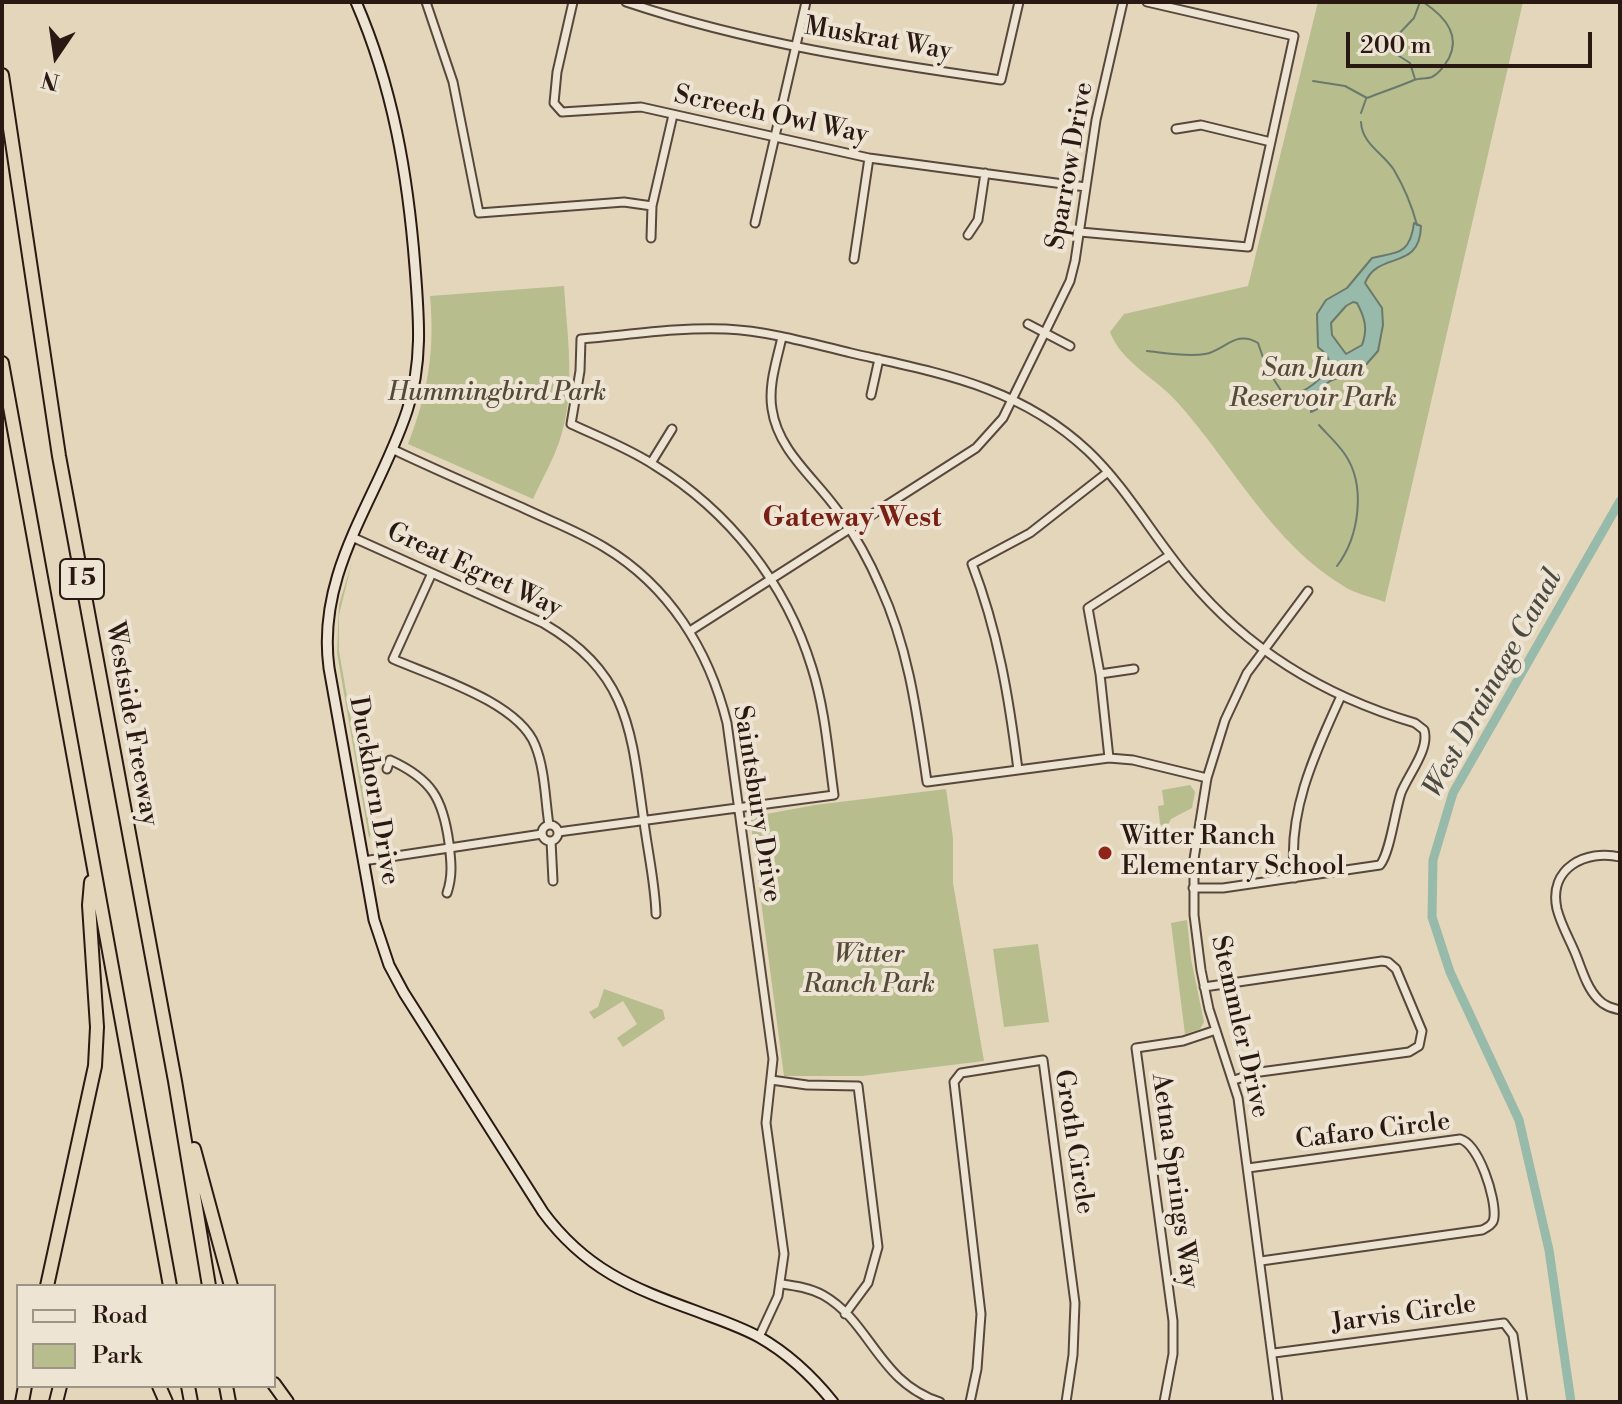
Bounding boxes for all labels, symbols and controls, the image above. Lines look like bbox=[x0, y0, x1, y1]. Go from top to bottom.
street label: Muskrat Way bbox=[802, 12, 954, 68]
north arrow bbox=[16, 16, 96, 96]
scale bar bbox=[1350, 16, 1596, 66]
text: 200 m bbox=[1360, 31, 1431, 61]
text: N bbox=[39, 65, 62, 95]
street label: Screech Owl Way bbox=[671, 80, 871, 152]
street label: Sparrow Drive bbox=[1041, 80, 1101, 252]
park label: San Juan Reservoir Park bbox=[1229, 354, 1397, 416]
park label: Hummingbird Park bbox=[388, 378, 606, 410]
district label: Gateway West bbox=[763, 502, 941, 536]
street label: Great Egret Way bbox=[382, 517, 566, 625]
road number: I 5 bbox=[60, 559, 104, 599]
water label: West Drainage Canal bbox=[1417, 564, 1571, 804]
street label: Westside Freeway bbox=[98, 619, 164, 829]
street label: Duckhorn Drive bbox=[341, 694, 405, 888]
street label: Saintsbury Drive bbox=[725, 703, 787, 905]
place label: Witter Ranch Elementary School bbox=[1121, 822, 1344, 884]
marker: Witter Ranch Elementary School bbox=[1096, 844, 1114, 862]
street label: Stemmler Drive bbox=[1203, 933, 1275, 1121]
park label: Witter Ranch Park bbox=[803, 940, 935, 1002]
street label: Groth Circle bbox=[1046, 1067, 1100, 1217]
street label: Aetna Springs Way bbox=[1143, 1071, 1205, 1291]
street label: Cafaro Circle bbox=[1294, 1107, 1452, 1157]
legend bbox=[16, 1284, 276, 1388]
street label: Jarvis Circle bbox=[1330, 1289, 1478, 1341]
text: Road bbox=[92, 1301, 148, 1331]
text: Park bbox=[92, 1341, 142, 1371]

